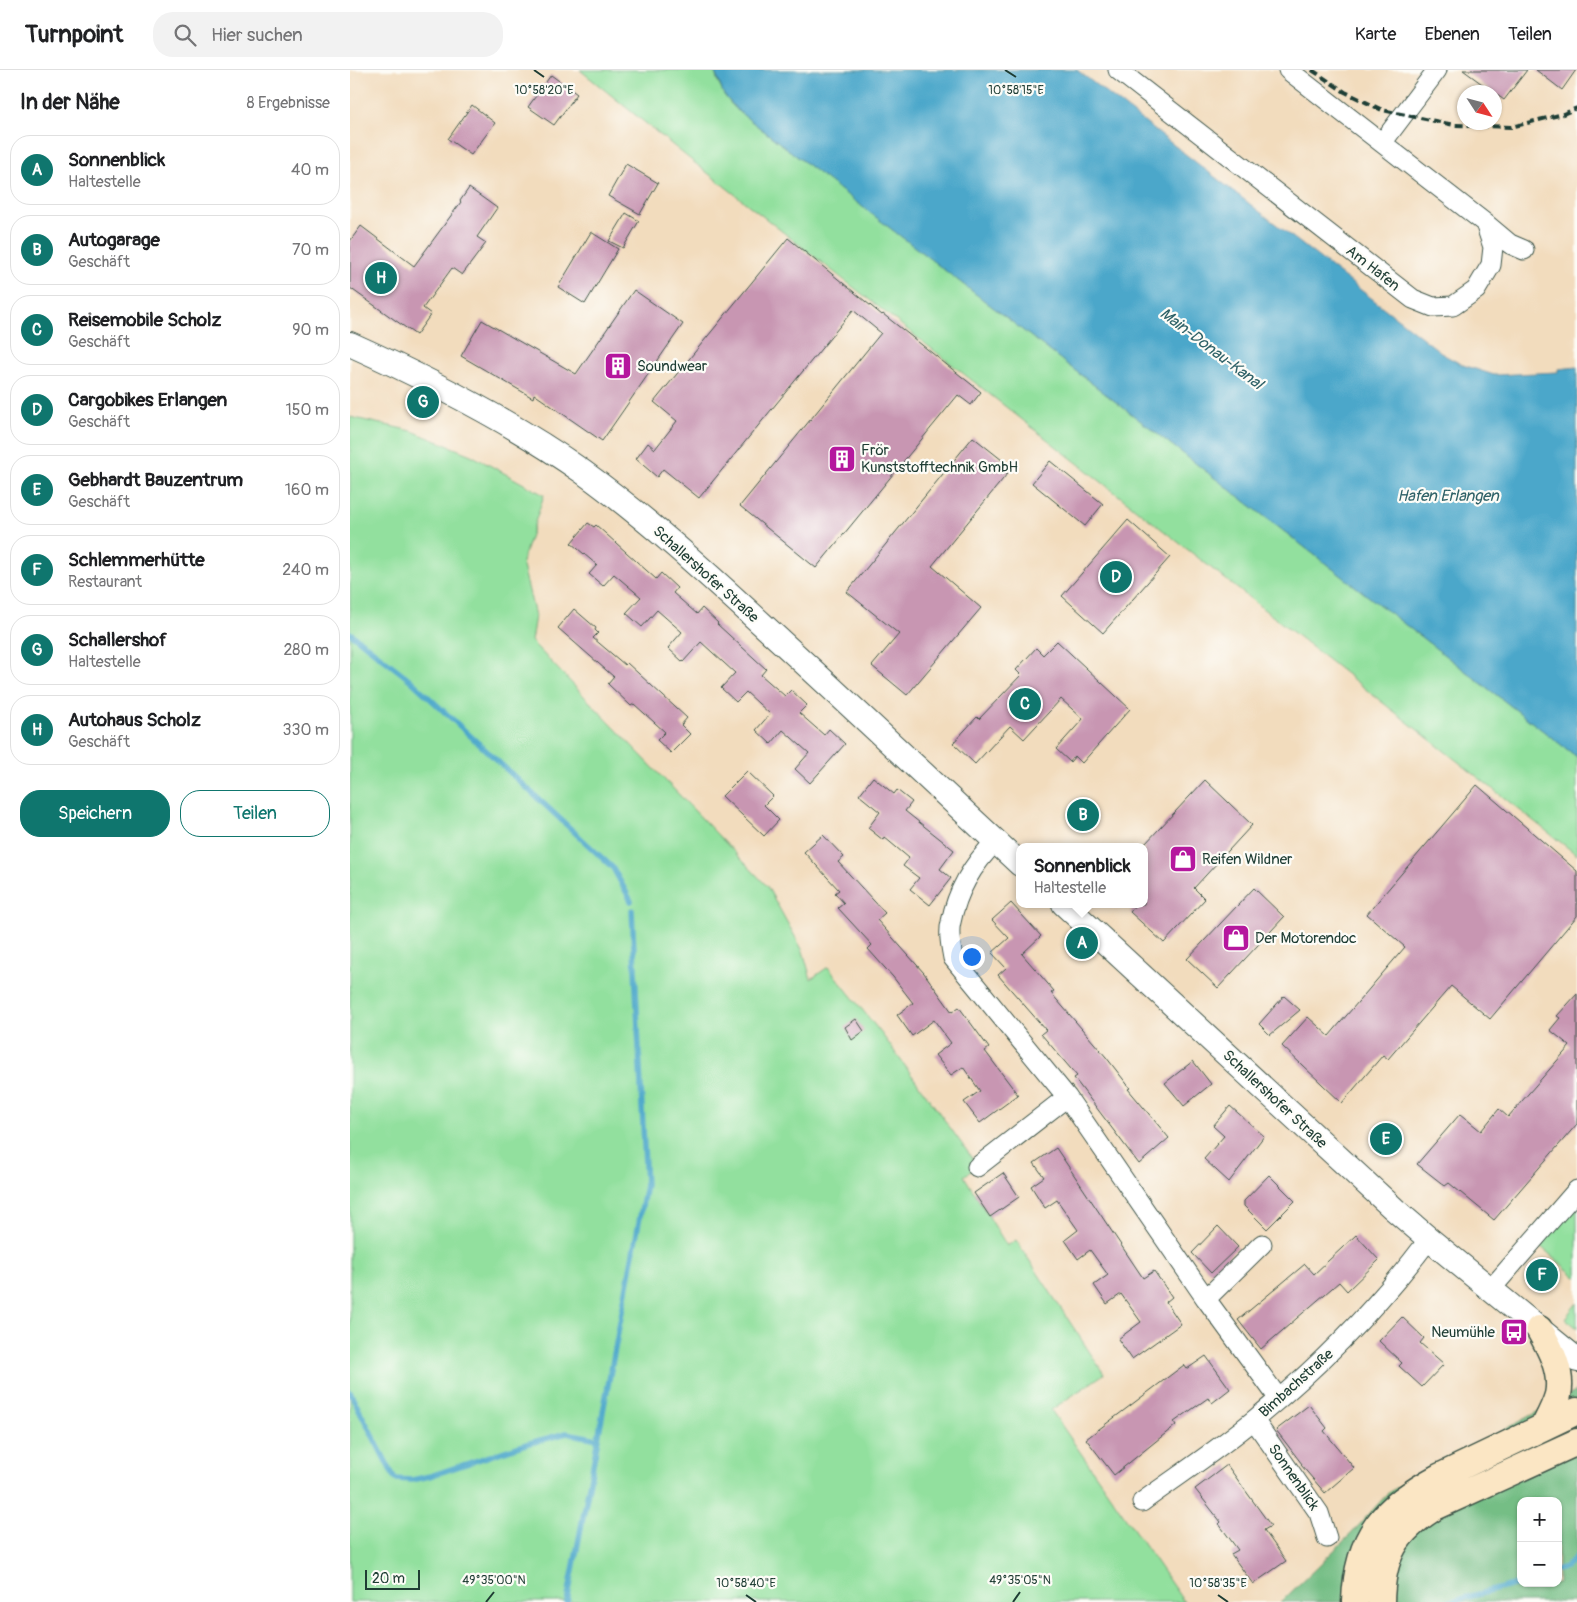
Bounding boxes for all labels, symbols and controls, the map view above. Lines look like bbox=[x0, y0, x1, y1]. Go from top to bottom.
search box bbox=[153, 12, 503, 57]
text: Turnpoint bbox=[25, 20, 123, 49]
icon: search bbox=[171, 21, 199, 49]
text: Hier suchen bbox=[211, 23, 303, 47]
text: Karte bbox=[1355, 23, 1396, 46]
text: Ebenen bbox=[1424, 23, 1480, 46]
text: Teilen bbox=[1508, 23, 1552, 46]
text: 10°58'20"E bbox=[514, 83, 574, 98]
text: 10°58'15"E bbox=[988, 83, 1044, 98]
north arrow bbox=[1457, 85, 1502, 130]
text: In der Nähe bbox=[20, 89, 120, 116]
text: 8 Ergebnisse bbox=[247, 93, 330, 113]
text: Sonnenblick bbox=[68, 148, 165, 172]
text: A bbox=[32, 160, 42, 180]
text: 40 m bbox=[291, 160, 329, 180]
text: Haltestelle bbox=[68, 172, 141, 192]
text: Autogarage bbox=[68, 228, 160, 252]
text: B bbox=[32, 240, 42, 260]
text: 70 m bbox=[292, 240, 329, 260]
street label: Am Hafen bbox=[1342, 241, 1403, 295]
text: Geschäft bbox=[68, 252, 130, 272]
pin: H bbox=[365, 259, 397, 297]
water label: Main-Donau-Kanal bbox=[1156, 304, 1269, 395]
text: Reisemobile Scholz bbox=[68, 308, 221, 332]
text: C bbox=[32, 320, 42, 340]
text: 90 m bbox=[292, 320, 329, 340]
text: Geschäft bbox=[68, 332, 130, 352]
building icon: Soundwear bbox=[603, 351, 633, 381]
place label: Soundwear bbox=[637, 357, 708, 376]
pin: G bbox=[407, 383, 439, 421]
text: Cargobikes Erlangen bbox=[68, 388, 227, 412]
text: D bbox=[32, 400, 42, 420]
text: 150 m bbox=[285, 400, 329, 420]
text: Geschäft bbox=[68, 412, 130, 432]
place label: Frör Kunststofftechnik GmbH bbox=[861, 441, 1018, 477]
building icon: Frör Kunststofftechnik GmbH bbox=[827, 444, 857, 474]
text: Gebhardt Bauzentrum bbox=[68, 468, 243, 492]
text: E bbox=[33, 480, 41, 500]
text: 160 m bbox=[285, 480, 329, 500]
water label: Hafen Erlangen bbox=[1397, 486, 1500, 506]
text: Geschäft bbox=[68, 492, 130, 512]
street label: Schallershofer Straße bbox=[649, 522, 763, 627]
text: Schlemmerhütte bbox=[68, 548, 205, 572]
pin: D bbox=[1100, 558, 1132, 596]
text: F bbox=[32, 560, 42, 580]
text: 240 m bbox=[282, 560, 329, 580]
text: Restaurant bbox=[68, 572, 142, 592]
text: Schallershof bbox=[68, 628, 167, 652]
text: G bbox=[32, 640, 42, 660]
text: 280 m bbox=[283, 640, 329, 660]
text: Haltestelle bbox=[68, 652, 141, 672]
pin: C bbox=[1009, 685, 1041, 723]
text: Autohaus Scholz bbox=[68, 708, 201, 732]
text: H bbox=[32, 720, 42, 740]
text: 330 m bbox=[283, 720, 329, 740]
text: Geschäft bbox=[68, 732, 130, 752]
button: Speichern bbox=[20, 790, 170, 837]
button: Teilen bbox=[180, 790, 330, 837]
pin: B bbox=[1067, 796, 1099, 834]
popup bbox=[1016, 843, 1148, 908]
shop icon: Reifen Wildner bbox=[1168, 844, 1198, 874]
place label: Reifen Wildner bbox=[1202, 850, 1293, 869]
text: Sonnenblick bbox=[1033, 854, 1131, 878]
text: Haltestelle bbox=[1033, 878, 1106, 898]
shop icon: Der Motorendoc bbox=[1221, 923, 1251, 953]
pin: A bbox=[1066, 924, 1098, 962]
place label: Der Motorendoc bbox=[1255, 929, 1357, 948]
your location bbox=[959, 944, 985, 970]
street label: Schallershofer Straße bbox=[1218, 1046, 1331, 1153]
pin: E bbox=[1370, 1120, 1402, 1158]
pin: F bbox=[1526, 1256, 1558, 1294]
bus stop icon: Neumühle bbox=[1499, 1317, 1529, 1347]
place label: Neumühle bbox=[1431, 1323, 1496, 1342]
street label: Bimbachstraße bbox=[1255, 1345, 1338, 1422]
street label: Sonnenblick bbox=[1264, 1440, 1324, 1515]
map controls bbox=[1517, 1497, 1562, 1587]
button: + bbox=[1517, 1497, 1562, 1542]
button: − bbox=[1517, 1542, 1562, 1587]
scale bar bbox=[365, 1567, 420, 1590]
text: 20 m bbox=[372, 1570, 405, 1587]
text: 49°35'00"N bbox=[462, 1573, 526, 1588]
text: 49°35'05"N bbox=[989, 1573, 1051, 1588]
text: 10°58'40"E bbox=[716, 1576, 776, 1591]
text: 10°58'35"E bbox=[1189, 1576, 1247, 1591]

